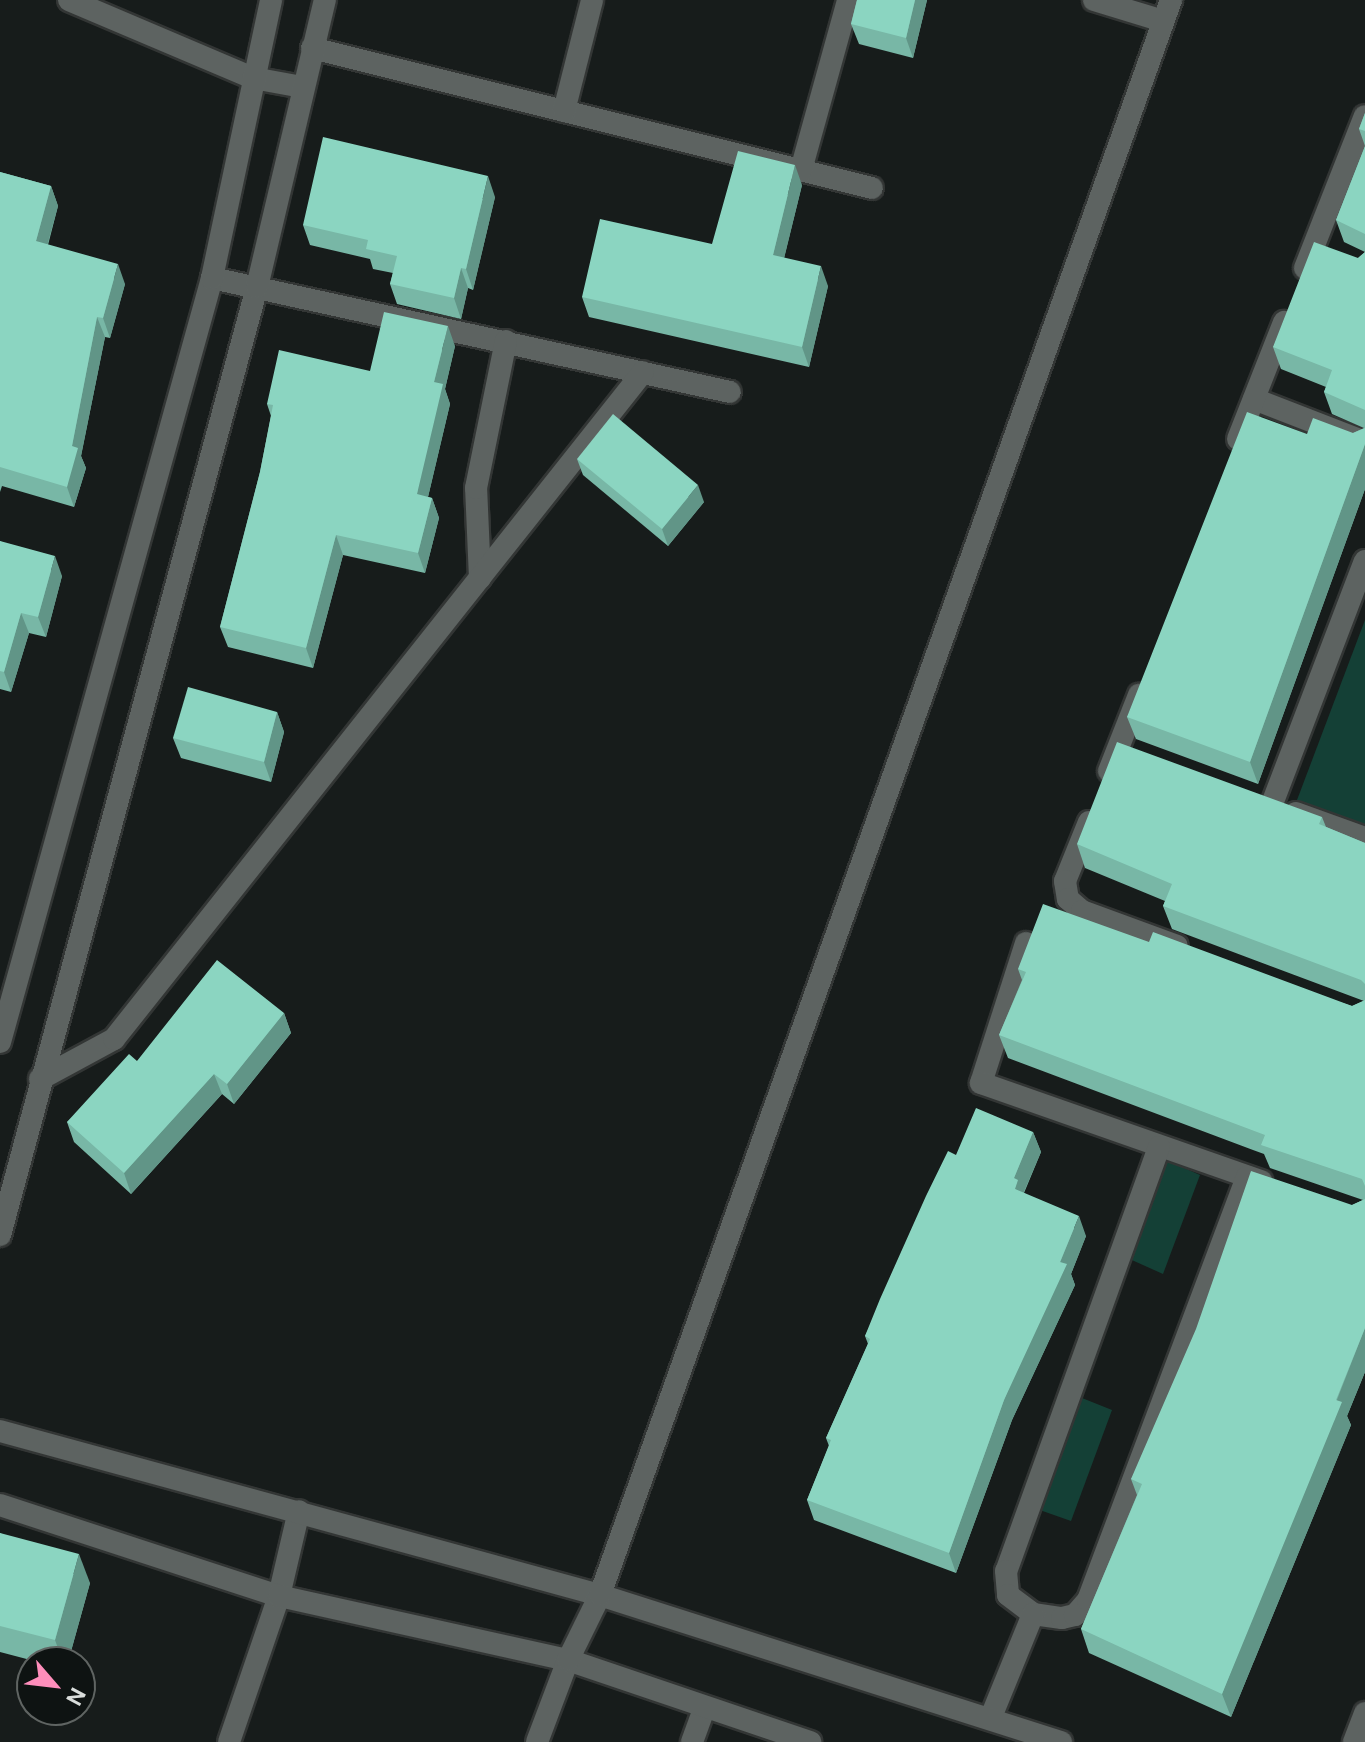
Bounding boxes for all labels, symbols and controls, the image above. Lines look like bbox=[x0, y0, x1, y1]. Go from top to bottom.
north arrow bbox=[16, 1646, 96, 1726]
text: N bbox=[59, 1683, 92, 1710]

